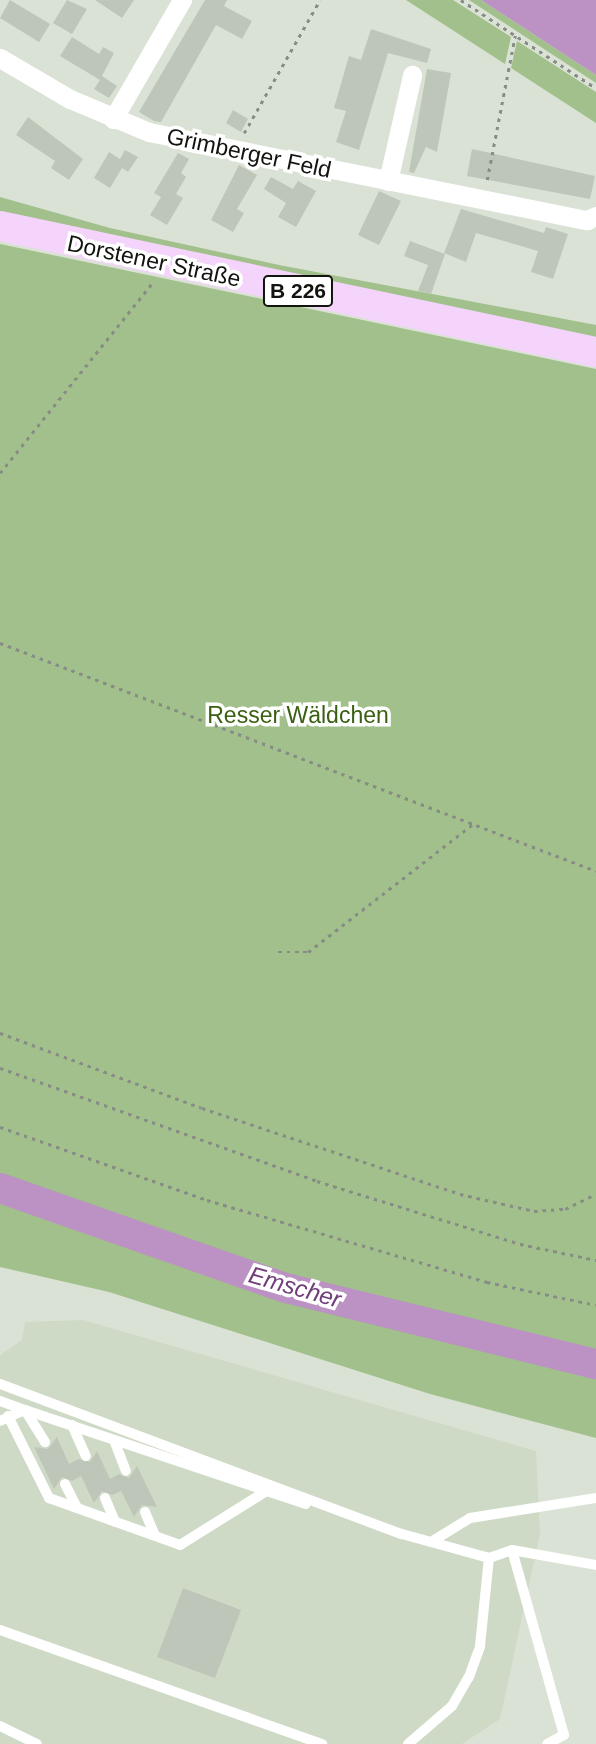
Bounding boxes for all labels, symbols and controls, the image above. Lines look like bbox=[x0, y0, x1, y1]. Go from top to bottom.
street label: Grimberger Feld bbox=[164, 122, 334, 184]
street label: Dorstener Straße bbox=[65, 229, 243, 293]
road number: B 226 bbox=[261, 274, 335, 308]
park label: Resser Wäldchen bbox=[207, 701, 389, 729]
water label: Emscher bbox=[246, 1260, 344, 1314]

